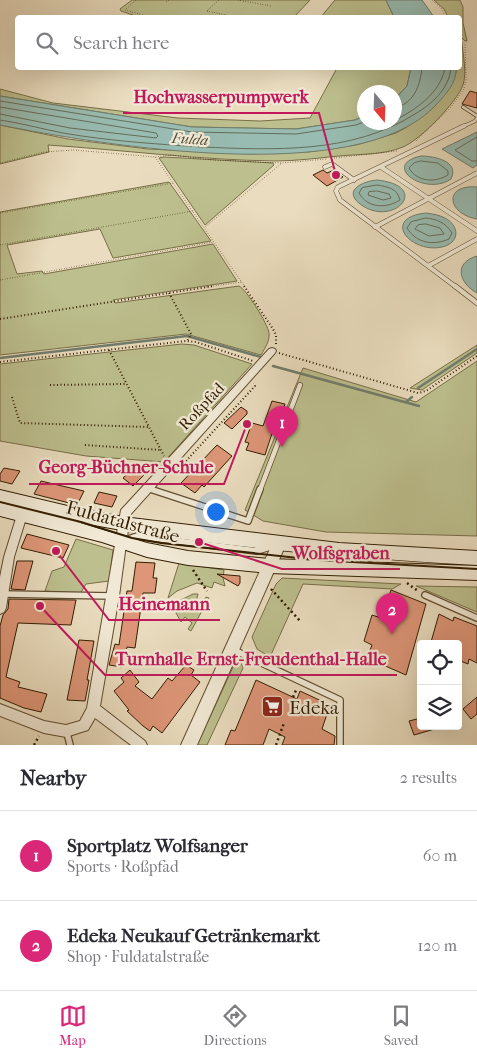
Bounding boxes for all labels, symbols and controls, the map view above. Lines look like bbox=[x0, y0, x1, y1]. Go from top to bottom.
search box bbox=[15, 15, 462, 70]
icon: search bbox=[33, 29, 61, 57]
text: Search here bbox=[73, 32, 169, 54]
callout: Hochwasserpumpwerk bbox=[123, 80, 319, 113]
north arrow bbox=[357, 85, 402, 130]
text: Hochwasserpumpwerk bbox=[133, 87, 310, 108]
water label: Fulda bbox=[170, 129, 209, 149]
street label: Roßpfad bbox=[175, 378, 228, 434]
pin: 1 bbox=[266, 406, 298, 447]
callout: Georg-Büchner-Schule bbox=[29, 451, 224, 484]
text: Georg-Büchner-Schule bbox=[39, 457, 214, 478]
street label: Fuldatalstraße bbox=[64, 496, 182, 548]
your location bbox=[203, 499, 229, 525]
callout: Wolfsgraben bbox=[282, 536, 400, 569]
text: Wolfsgraben bbox=[291, 543, 390, 564]
callout: Heinemann bbox=[109, 587, 220, 620]
pin: 2 bbox=[376, 593, 408, 634]
text: Heinemann bbox=[118, 594, 210, 615]
map controls bbox=[417, 640, 462, 730]
button: locate bbox=[417, 640, 462, 685]
callout: Turnhalle Ernst‐Freudenthal‐Halle bbox=[105, 642, 397, 675]
text: Turnhalle Ernst‐Freudenthal‐Halle bbox=[114, 649, 387, 670]
button: layers bbox=[417, 685, 462, 730]
supermarket icon: Edeka bbox=[261, 695, 285, 719]
place label: Edeka bbox=[289, 697, 339, 719]
text: Nearby bbox=[20, 766, 86, 790]
text: 2 results bbox=[400, 768, 457, 787]
text: Sportplatz Wolfsanger bbox=[67, 835, 248, 857]
text: 1 bbox=[33, 846, 39, 865]
text: 60 m bbox=[423, 846, 457, 865]
text: Sports · Roßpfad bbox=[67, 857, 179, 876]
text: Edeka Neukauf Getränkemarkt bbox=[67, 925, 320, 947]
text: 2 bbox=[32, 936, 40, 955]
text: 120 m bbox=[418, 936, 457, 955]
text: Shop · Fuldatalstraße bbox=[67, 947, 209, 966]
tab: Map bbox=[59, 1002, 87, 1049]
tab: Directions bbox=[204, 1002, 267, 1049]
tab: Saved bbox=[384, 1002, 418, 1049]

